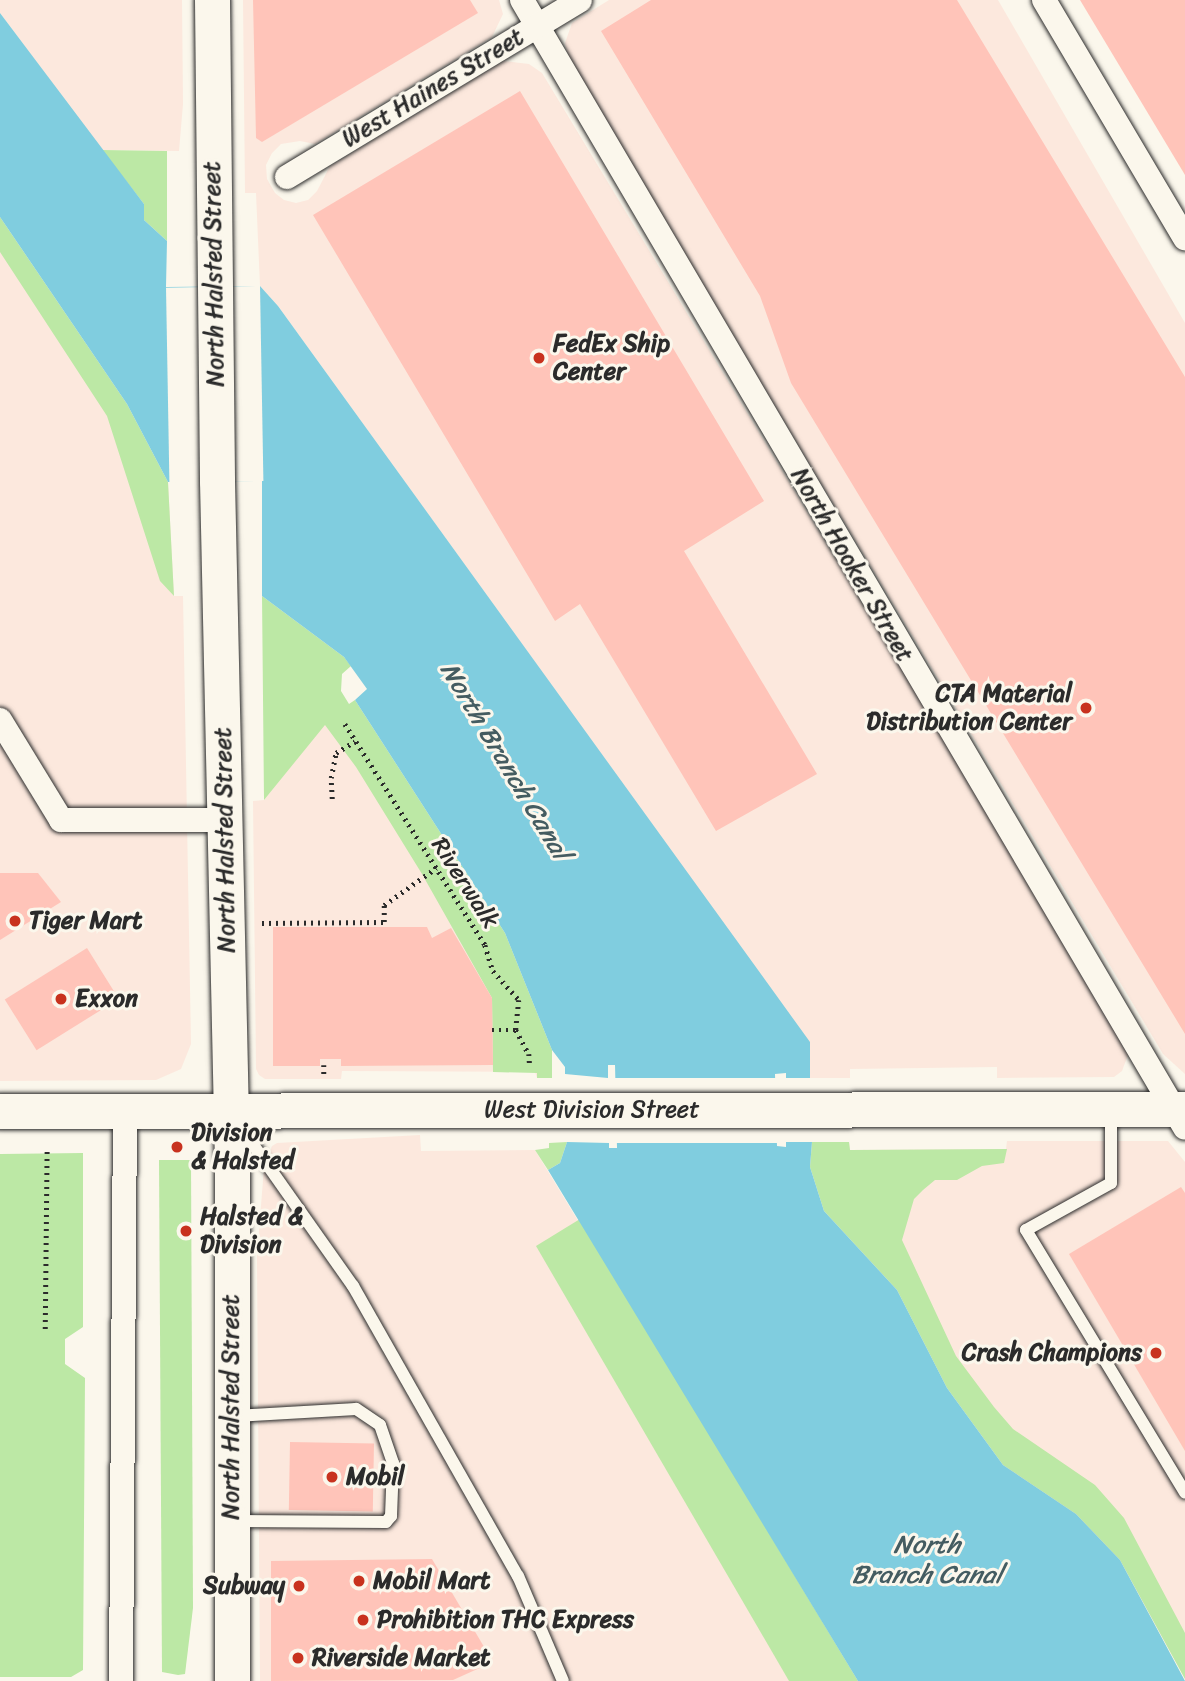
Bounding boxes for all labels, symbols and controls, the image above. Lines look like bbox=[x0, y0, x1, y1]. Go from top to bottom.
street label: West Haines Street bbox=[337, 23, 529, 153]
street label: North Halsted Street bbox=[198, 161, 230, 387]
place label: FedEx Ship Center bbox=[553, 330, 670, 386]
marker: FedEx Ship Center bbox=[531, 350, 547, 366]
street label: North Hooker Street bbox=[785, 463, 919, 667]
water label: North Branch Canal bbox=[434, 657, 576, 865]
place label: CTA Material Distribution Center bbox=[866, 680, 1072, 736]
marker: CTA Material Distribution Center bbox=[1078, 700, 1094, 716]
street label: North Halsted Street bbox=[209, 727, 241, 953]
street label: Riverwalk bbox=[425, 832, 505, 934]
place label: Tiger Mart bbox=[29, 907, 141, 935]
marker: Tiger Mart bbox=[7, 913, 23, 929]
place label: Exxon bbox=[75, 985, 138, 1013]
marker: Exxon bbox=[53, 991, 69, 1007]
street label: West Division Street bbox=[484, 1096, 700, 1124]
place label: Division & Halsted bbox=[191, 1119, 294, 1175]
marker: Division & Halsted bbox=[169, 1139, 185, 1155]
place label: Halsted & Division bbox=[200, 1203, 303, 1259]
marker: Halsted & Division bbox=[178, 1223, 194, 1239]
street label: North Halsted Street bbox=[217, 1294, 245, 1520]
place label: Crash Champions bbox=[962, 1339, 1142, 1367]
marker: Crash Champions bbox=[1148, 1345, 1164, 1361]
place label: Mobil bbox=[346, 1463, 404, 1491]
marker: Mobil bbox=[324, 1469, 340, 1485]
water label: North Branch Canal bbox=[851, 1529, 1003, 1590]
place label: Mobil Mart bbox=[373, 1567, 490, 1595]
place label: Subway bbox=[203, 1572, 285, 1600]
marker: Mobil Mart bbox=[351, 1573, 367, 1589]
marker: Subway bbox=[291, 1578, 307, 1594]
place label: Prohibition THC Express bbox=[377, 1606, 634, 1634]
marker: Prohibition THC Express bbox=[355, 1612, 371, 1628]
place label: Riverside Market bbox=[312, 1644, 490, 1672]
marker: Riverside Market bbox=[290, 1650, 306, 1666]

